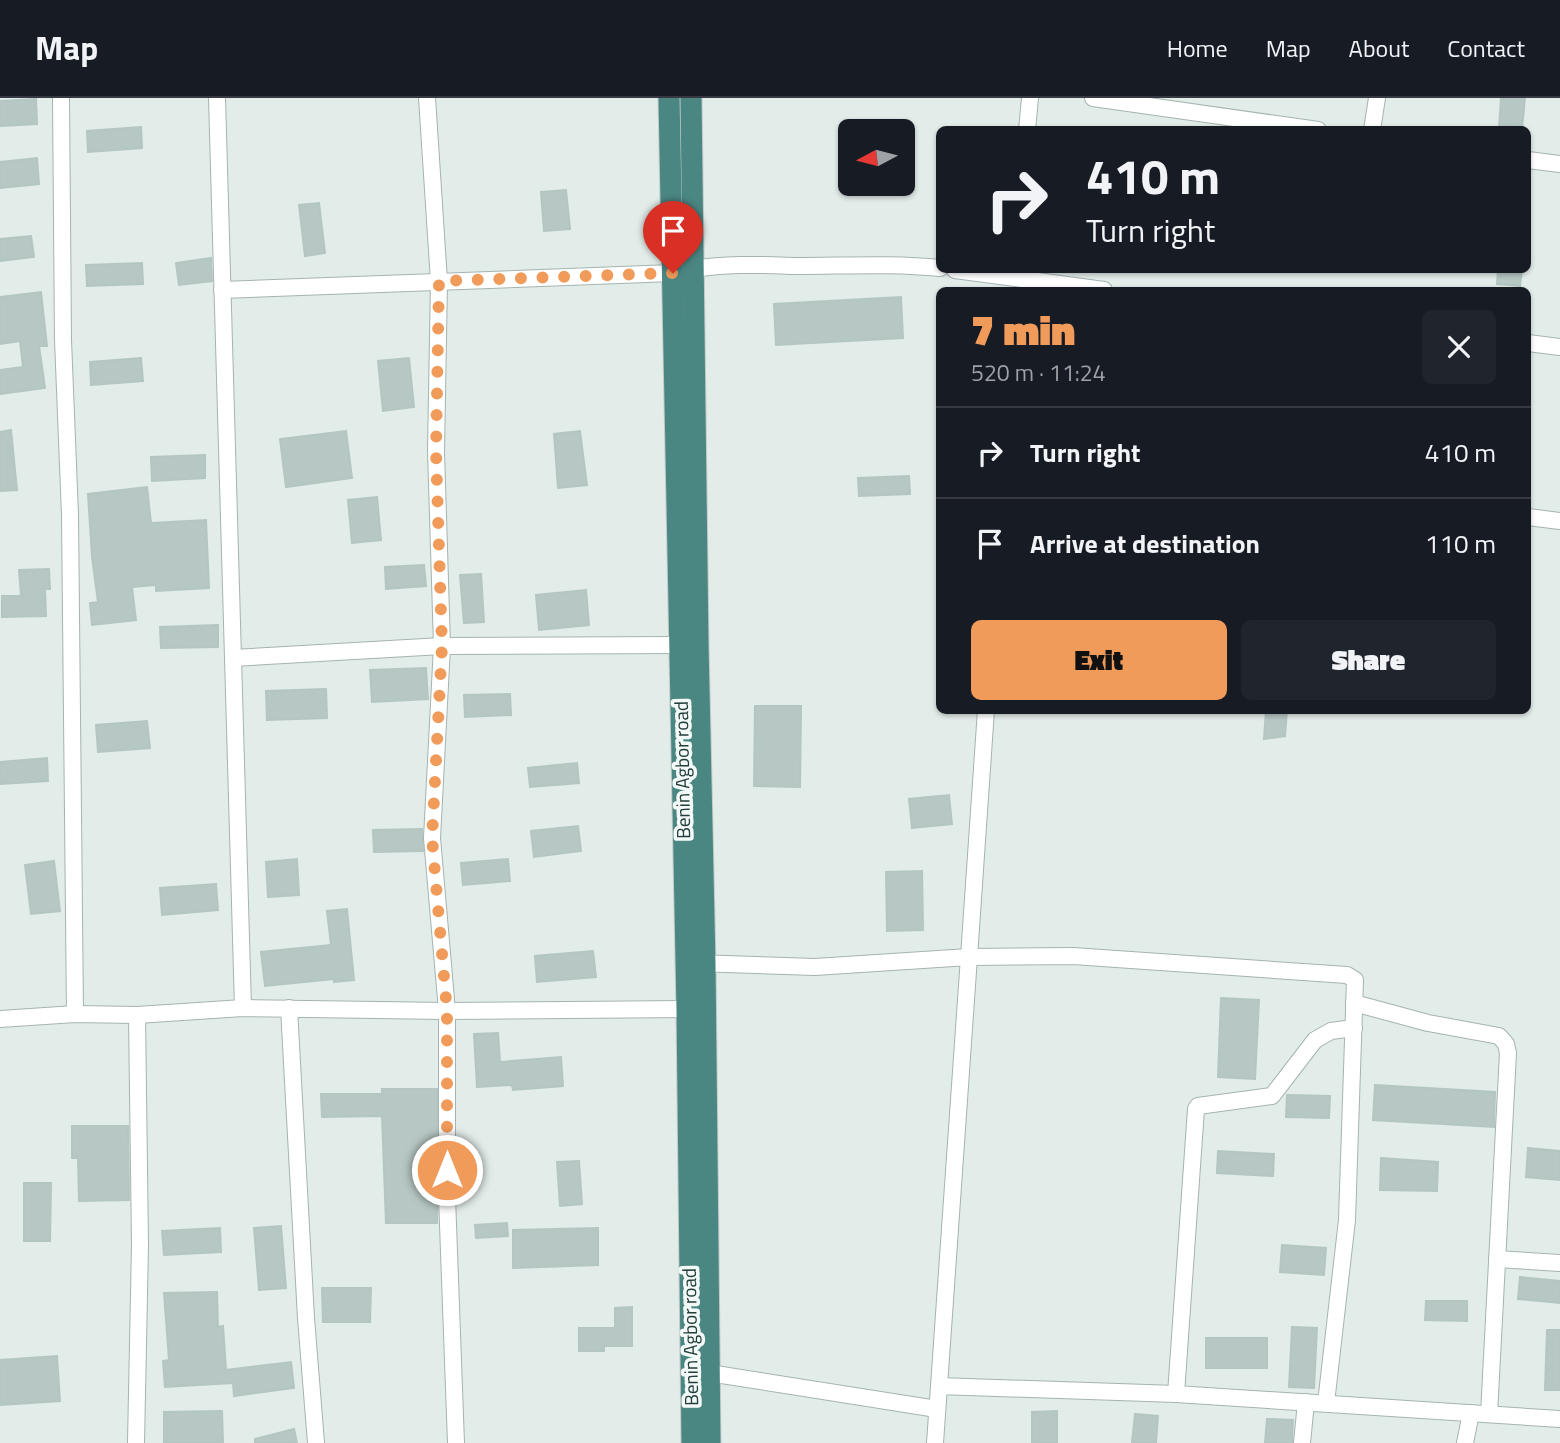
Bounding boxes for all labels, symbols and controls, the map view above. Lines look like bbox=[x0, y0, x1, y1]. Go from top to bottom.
text: Map bbox=[35, 23, 98, 73]
text: Home bbox=[1167, 30, 1228, 66]
text: Map bbox=[1266, 30, 1311, 66]
text: About bbox=[1349, 30, 1409, 66]
text: Contact bbox=[1447, 30, 1525, 66]
north arrow bbox=[838, 119, 915, 196]
map controls bbox=[838, 119, 915, 196]
text: 410 m bbox=[1086, 138, 1220, 213]
icon: right bbox=[971, 154, 1062, 245]
pin bbox=[643, 201, 703, 273]
text: Turn right bbox=[1086, 206, 1215, 254]
icon: arrive bbox=[654, 212, 692, 250]
text: 7 min bbox=[971, 297, 1075, 361]
button: close bbox=[1422, 310, 1496, 384]
text: 520 m · 11:24 bbox=[971, 355, 1106, 390]
text: Turn right bbox=[1030, 433, 1141, 472]
text: 410 m bbox=[1425, 433, 1496, 472]
icon: right bbox=[971, 434, 1009, 472]
text: Arrive at destination bbox=[1030, 524, 1260, 563]
text: 110 m bbox=[1425, 524, 1496, 563]
icon: arrive bbox=[971, 525, 1009, 563]
button: Exit bbox=[971, 620, 1227, 700]
button: Share bbox=[1241, 620, 1496, 700]
street label: Benin Agbor road bbox=[666, 701, 697, 839]
position arrow bbox=[410, 1133, 484, 1207]
street label: Benin Agbor road bbox=[674, 1268, 705, 1406]

